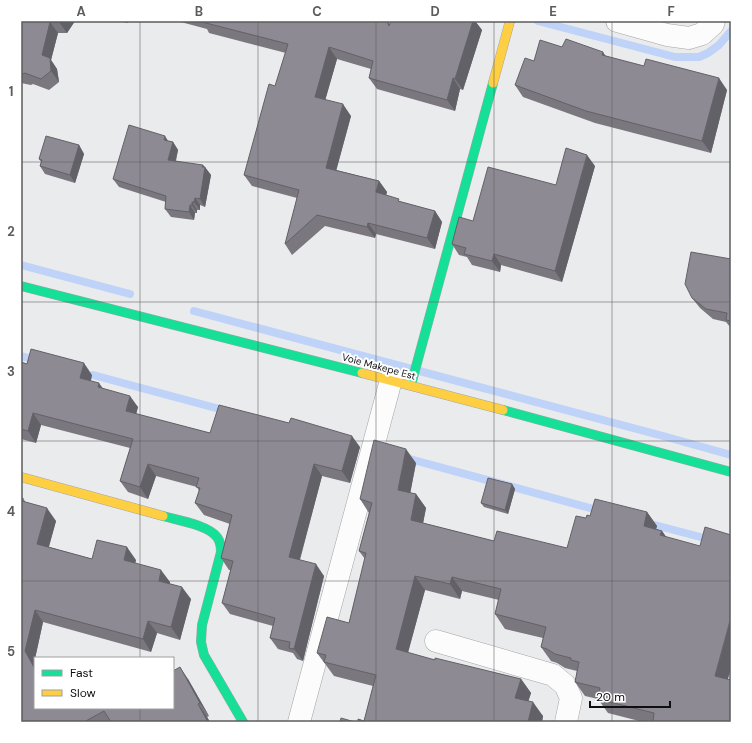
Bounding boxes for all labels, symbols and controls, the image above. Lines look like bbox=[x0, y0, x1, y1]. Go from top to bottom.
text: A bbox=[76, 3, 86, 20]
text: B bbox=[195, 3, 203, 20]
text: C bbox=[312, 3, 322, 20]
text: D bbox=[430, 3, 440, 20]
text: E bbox=[549, 3, 557, 20]
text: F bbox=[667, 3, 675, 20]
text: 1 bbox=[9, 83, 13, 100]
text: 2 bbox=[7, 223, 15, 240]
street label: Voie Makepe Est bbox=[341, 350, 417, 383]
text: 3 bbox=[7, 363, 15, 380]
text: 4 bbox=[7, 503, 15, 520]
text: 5 bbox=[7, 643, 15, 660]
legend bbox=[34, 657, 174, 709]
text: Fast bbox=[70, 665, 93, 681]
scale bar bbox=[590, 683, 670, 709]
text: Slow bbox=[70, 685, 96, 701]
text: 20 m bbox=[596, 689, 625, 705]

